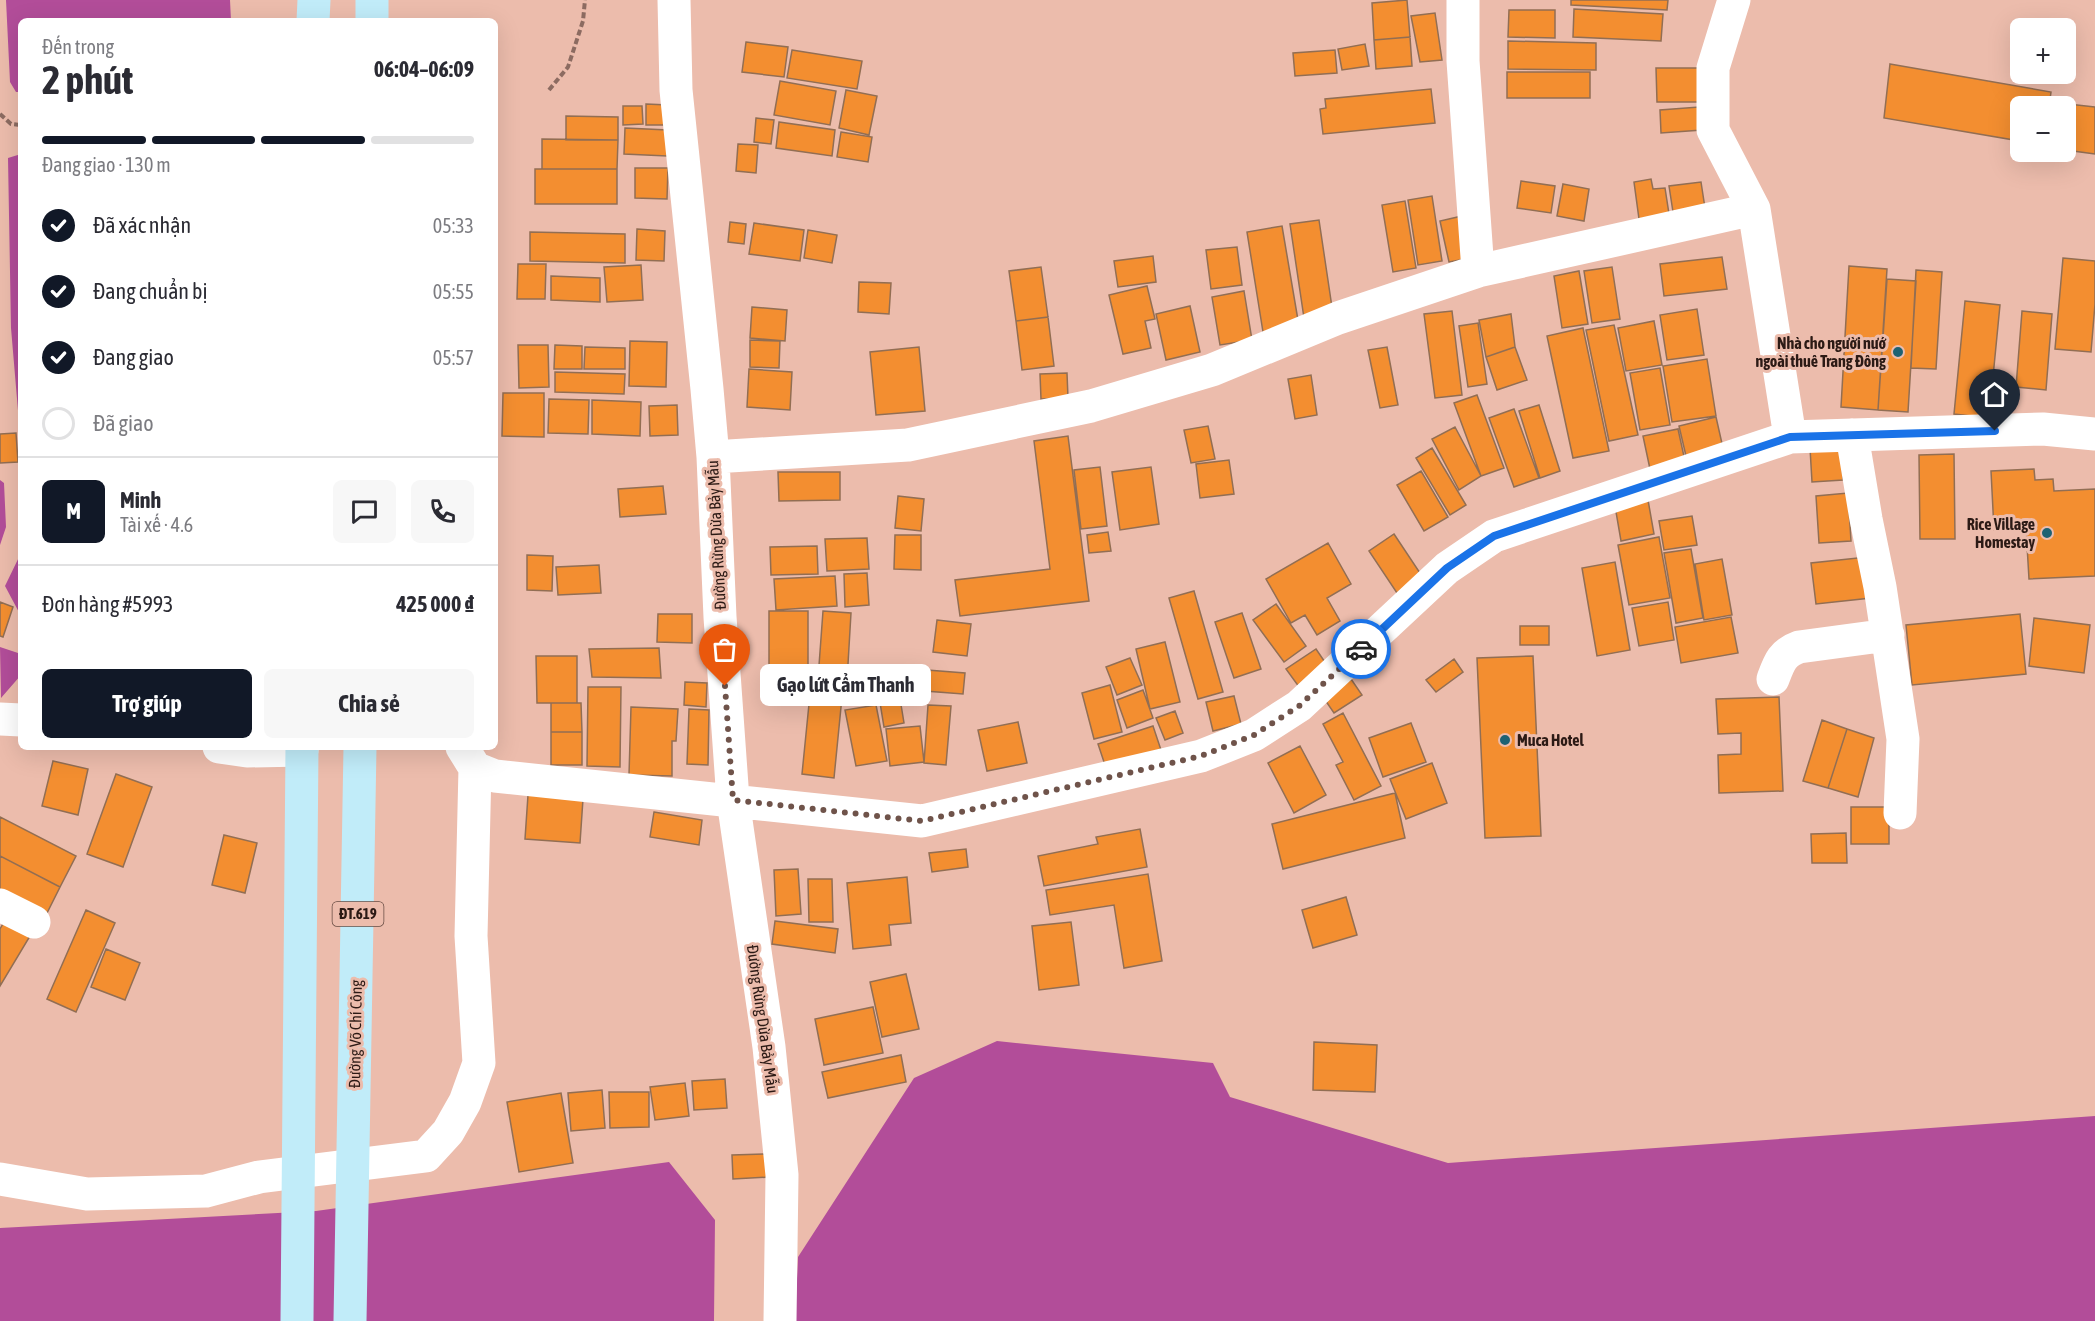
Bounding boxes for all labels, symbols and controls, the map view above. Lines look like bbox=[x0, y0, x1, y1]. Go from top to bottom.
map controls bbox=[2010, 18, 2076, 162]
button: + bbox=[2010, 18, 2076, 84]
text: Đến trong bbox=[42, 35, 114, 58]
text: 06:04–06:09 bbox=[374, 56, 474, 82]
text: 2 phút bbox=[42, 58, 133, 102]
button: − bbox=[2010, 96, 2076, 162]
text: Đang giao · 130 m bbox=[42, 153, 171, 176]
icon: check bbox=[42, 209, 75, 242]
text: Đã xác nhận bbox=[93, 212, 191, 238]
text: 05:33 bbox=[433, 214, 474, 237]
icon: check bbox=[42, 275, 75, 308]
text: Đang chuẩn bị bbox=[93, 278, 208, 304]
text: 05:55 bbox=[433, 280, 474, 303]
place label: Nhà cho người nướ ngoài thuê Trang Đông bbox=[1755, 334, 1886, 370]
icon: check bbox=[42, 341, 75, 374]
text: Đang giao bbox=[93, 344, 174, 370]
marker: Nhà cho người nướ ngoài thuê Trang Đông bbox=[1891, 345, 1905, 359]
text: 05:57 bbox=[433, 346, 474, 369]
pin bbox=[1969, 369, 2020, 431]
icon: home bbox=[1978, 378, 2011, 411]
text: Đã giao bbox=[93, 410, 154, 436]
street label: Đường Rừng Dừa Bảy Mẫu bbox=[703, 460, 730, 610]
button: chat bbox=[333, 480, 396, 543]
button: phone bbox=[411, 480, 474, 543]
text: Minh bbox=[120, 487, 161, 513]
text: M bbox=[66, 498, 81, 524]
text: Tài xế · 4.6 bbox=[120, 513, 193, 536]
place label: Rice Village Homestay bbox=[1967, 515, 2035, 551]
marker: Rice Village Homestay bbox=[2040, 526, 2054, 540]
text: Đơn hàng #5993 bbox=[42, 591, 173, 617]
text: 425 000 ₫ bbox=[396, 591, 474, 617]
courier bbox=[1331, 619, 1391, 679]
pin bbox=[699, 624, 750, 686]
icon: bag bbox=[708, 633, 741, 666]
icon: car bbox=[1345, 633, 1378, 666]
callout: Gạo lứt Cẩm Thanh bbox=[761, 665, 932, 707]
button: Trợ giúp bbox=[42, 669, 252, 738]
button: Chia sẻ bbox=[264, 669, 474, 738]
text: Gạo lứt Cẩm Thanh bbox=[777, 673, 914, 696]
place label: Muca Hotel bbox=[1517, 731, 1585, 749]
marker: Muca Hotel bbox=[1498, 733, 1512, 747]
road number: ĐT.619 bbox=[332, 902, 384, 926]
street label: Đường Rừng Dừa Bảy Mẫu bbox=[743, 944, 782, 1094]
street label: Đường Võ Chí Công bbox=[345, 980, 366, 1088]

